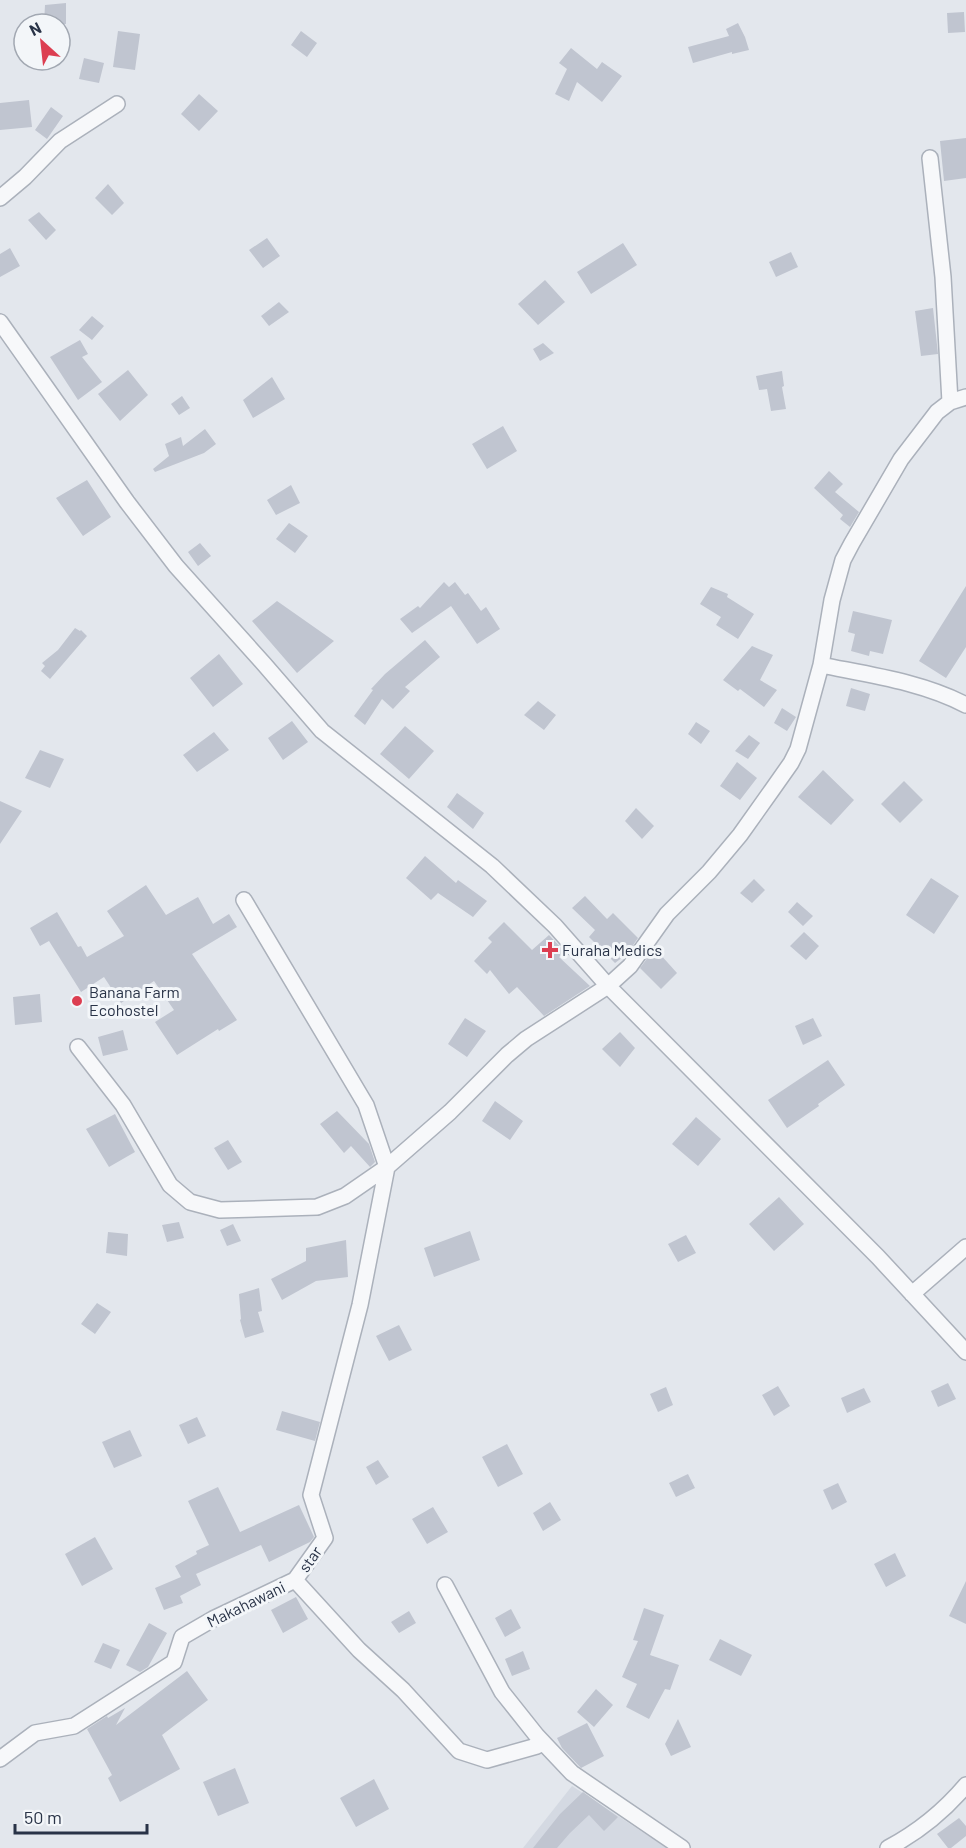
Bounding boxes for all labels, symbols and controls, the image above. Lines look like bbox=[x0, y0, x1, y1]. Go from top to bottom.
north arrow bbox=[12, 12, 72, 72]
text: N bbox=[26, 17, 44, 39]
place label: Furaha Medics bbox=[562, 940, 662, 959]
marker: Furaha Medics bbox=[543, 943, 557, 957]
place label: Banana Farm Ecohostel bbox=[89, 982, 180, 1019]
marker: Banana Farm Ecohostel bbox=[70, 994, 84, 1008]
street label: star bbox=[294, 1542, 325, 1575]
street label: Makahawani bbox=[204, 1576, 288, 1631]
scale bar bbox=[15, 1797, 147, 1835]
text: 50 m bbox=[24, 1806, 62, 1828]

